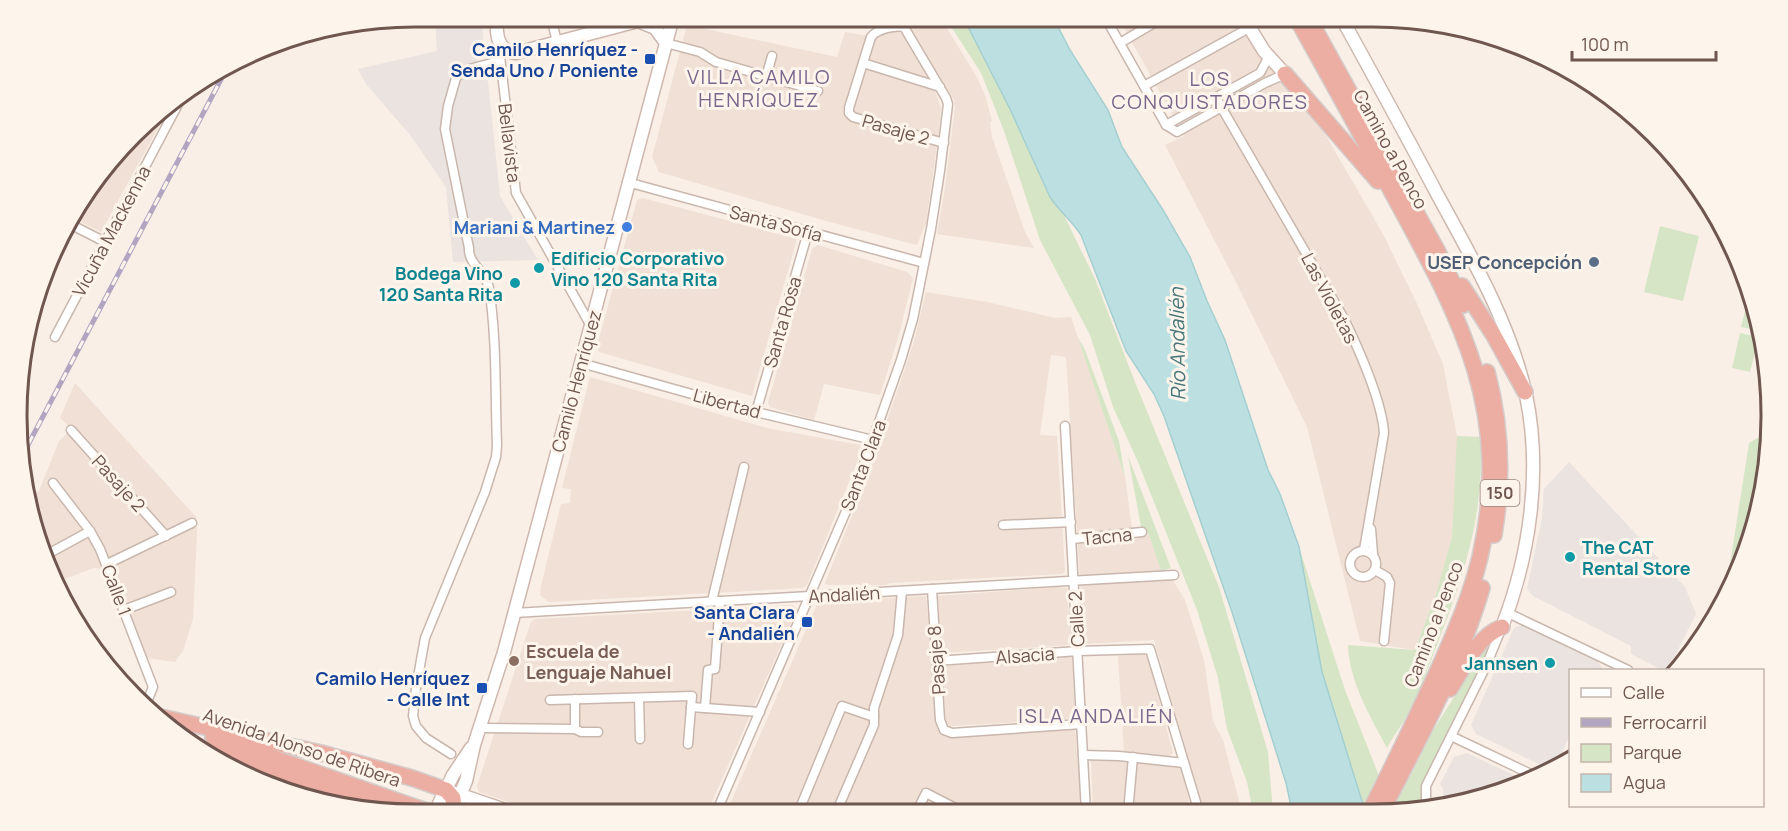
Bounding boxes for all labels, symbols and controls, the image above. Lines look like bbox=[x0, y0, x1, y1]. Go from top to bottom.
scale bar bbox=[1572, 24, 1716, 62]
text: 100 m bbox=[1581, 32, 1629, 56]
place label: Camilo Henríquez - Senda Uno / Poniente bbox=[450, 37, 638, 82]
marker: Camilo Henríquez - Senda Uno / Poniente bbox=[643, 52, 657, 66]
district label: VILLA CAMILO HENRÍQUEZ bbox=[687, 63, 831, 113]
district label: LOS CONQUISTADORES bbox=[1112, 65, 1308, 115]
street label: Camino a Penco bbox=[1348, 85, 1434, 213]
street label: Bellavista bbox=[493, 102, 527, 184]
street label: Pasaje 2 bbox=[860, 108, 932, 150]
street label: Vicuña Mackenna bbox=[66, 161, 156, 301]
street label: Santa Sofía bbox=[727, 199, 825, 247]
place label: Mariani & Martinez bbox=[454, 215, 615, 239]
marker: Mariani & Martinez bbox=[620, 220, 634, 234]
place label: Edificio Corporativo Vino 120 Santa Rita bbox=[551, 246, 724, 291]
street label: Las Violetas bbox=[1296, 249, 1364, 347]
place label: USEP Concepción bbox=[1427, 250, 1582, 274]
marker: USEP Concepción bbox=[1587, 255, 1601, 269]
place label: Bodega Vino 120 Santa Rita bbox=[379, 261, 503, 306]
marker: Edificio Corporativo Vino 120 Santa Rita bbox=[532, 261, 546, 275]
street label: Santa Rosa bbox=[758, 274, 806, 370]
marker: Bodega Vino 120 Santa Rita bbox=[508, 276, 522, 290]
water label: Río Andalién bbox=[1162, 286, 1191, 401]
street label: Camilo Henríquez bbox=[545, 307, 607, 455]
street label: Libertad bbox=[691, 382, 763, 424]
street label: Santa Clara bbox=[835, 416, 891, 514]
street label: Pasaje 2 bbox=[87, 449, 151, 517]
road number: 150 bbox=[1480, 480, 1520, 506]
street label: Tacna bbox=[1081, 521, 1133, 551]
place label: The CAT Rental Store bbox=[1582, 535, 1691, 580]
marker: The CAT Rental Store bbox=[1563, 550, 1577, 564]
street label: Camino a Penco bbox=[1398, 558, 1468, 690]
street label: Calle 1 bbox=[96, 561, 138, 619]
street label: Andalién bbox=[807, 580, 881, 608]
street label: Calle 2 bbox=[1063, 591, 1089, 647]
place label: Santa Clara - Andalién bbox=[694, 600, 795, 645]
marker: Santa Clara - Andalién bbox=[800, 615, 814, 629]
street label: Pasaje 8 bbox=[922, 625, 950, 695]
place label: Escuela de Lenguaje Nahuel bbox=[526, 639, 671, 684]
street label: Alsacia bbox=[995, 641, 1055, 669]
place label: Jannsen bbox=[1465, 651, 1538, 675]
marker: Escuela de Lenguaje Nahuel bbox=[507, 654, 521, 668]
marker: Jannsen bbox=[1543, 656, 1557, 670]
place label: Camilo Henríquez - Calle Int bbox=[315, 666, 470, 711]
legend bbox=[1569, 669, 1764, 807]
text: Calle bbox=[1623, 680, 1665, 704]
marker: Camilo Henríquez - Calle Int bbox=[475, 681, 489, 695]
street label: Avenida Alonso de Ribera bbox=[200, 702, 404, 792]
district label: ISLA ANDALIÉN bbox=[1018, 702, 1174, 729]
text: Ferrocarril bbox=[1623, 710, 1707, 734]
text: Parque bbox=[1623, 740, 1682, 764]
text: Agua bbox=[1623, 770, 1666, 794]

